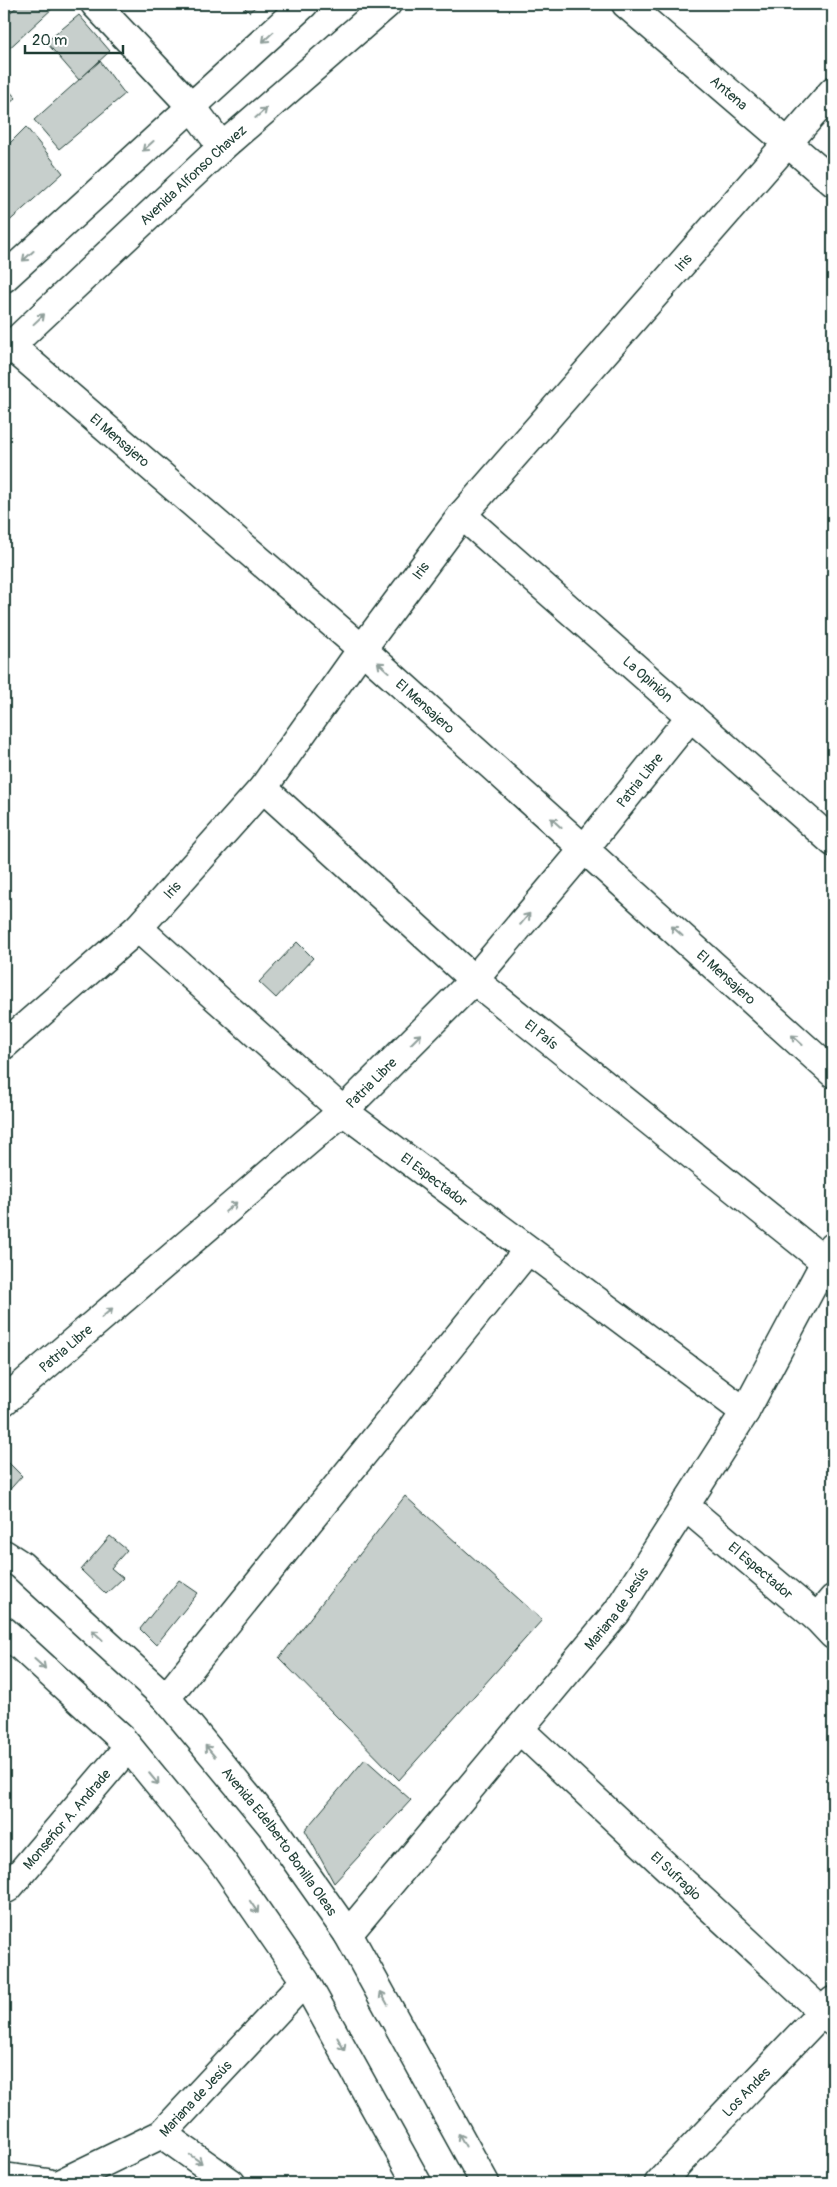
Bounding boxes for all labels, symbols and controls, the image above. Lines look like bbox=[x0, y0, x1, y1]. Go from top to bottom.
scale bar bbox=[25, 22, 122, 54]
text: 20 m bbox=[32, 31, 67, 50]
one-way arrow bbox=[262, 31, 275, 43]
street label: Antena bbox=[707, 72, 751, 113]
one-way arrow bbox=[254, 107, 267, 119]
street label: Avenida Alfonso Chavez bbox=[136, 121, 250, 229]
one-way arrow bbox=[142, 141, 155, 152]
one-way arrow bbox=[21, 250, 34, 262]
street label: Iris bbox=[671, 250, 696, 275]
one-way arrow bbox=[33, 313, 46, 325]
street label: El Mensajero bbox=[87, 410, 154, 471]
street label: Iris bbox=[408, 558, 433, 583]
street label: La Opinión bbox=[619, 652, 677, 706]
one-way arrow bbox=[377, 661, 390, 673]
street label: El Mensajero bbox=[393, 675, 459, 737]
street label: Patria Libre bbox=[613, 749, 667, 811]
one-way arrow bbox=[549, 817, 562, 828]
street label: Iris bbox=[160, 877, 185, 902]
one-way arrow bbox=[520, 913, 531, 926]
one-way arrow bbox=[670, 926, 683, 937]
street label: El Mensajero bbox=[694, 946, 760, 1008]
street label: El País bbox=[522, 1016, 562, 1053]
one-way arrow bbox=[409, 1033, 421, 1045]
one-way arrow bbox=[791, 1035, 804, 1046]
street label: Patria Libre bbox=[342, 1054, 400, 1112]
street label: El Espectador bbox=[398, 1149, 471, 1210]
one-way arrow bbox=[224, 1202, 237, 1213]
one-way arrow bbox=[101, 1307, 114, 1318]
street label: Patria Libre bbox=[35, 1321, 96, 1376]
street label: El Espectador bbox=[725, 1538, 796, 1602]
street label: Mariana de Jesús bbox=[581, 1563, 652, 1653]
one-way arrow bbox=[91, 1629, 104, 1641]
one-way arrow bbox=[33, 1658, 46, 1670]
one-way arrow bbox=[205, 1745, 216, 1758]
street label: Avenida Edelberto Bonilla Oleas bbox=[218, 1764, 341, 1920]
street label: Monseñor A. Andrade bbox=[19, 1765, 114, 1873]
one-way arrow bbox=[149, 1772, 160, 1785]
street label: El Sufragio bbox=[647, 1848, 705, 1904]
one-way arrow bbox=[249, 1900, 259, 1914]
one-way arrow bbox=[379, 1990, 389, 2005]
one-way arrow bbox=[336, 2037, 346, 2051]
street label: Mariana de Jesús bbox=[156, 2056, 235, 2140]
street label: Los Andes bbox=[719, 2063, 774, 2120]
one-way arrow bbox=[457, 2133, 467, 2148]
one-way arrow bbox=[189, 2154, 203, 2164]

